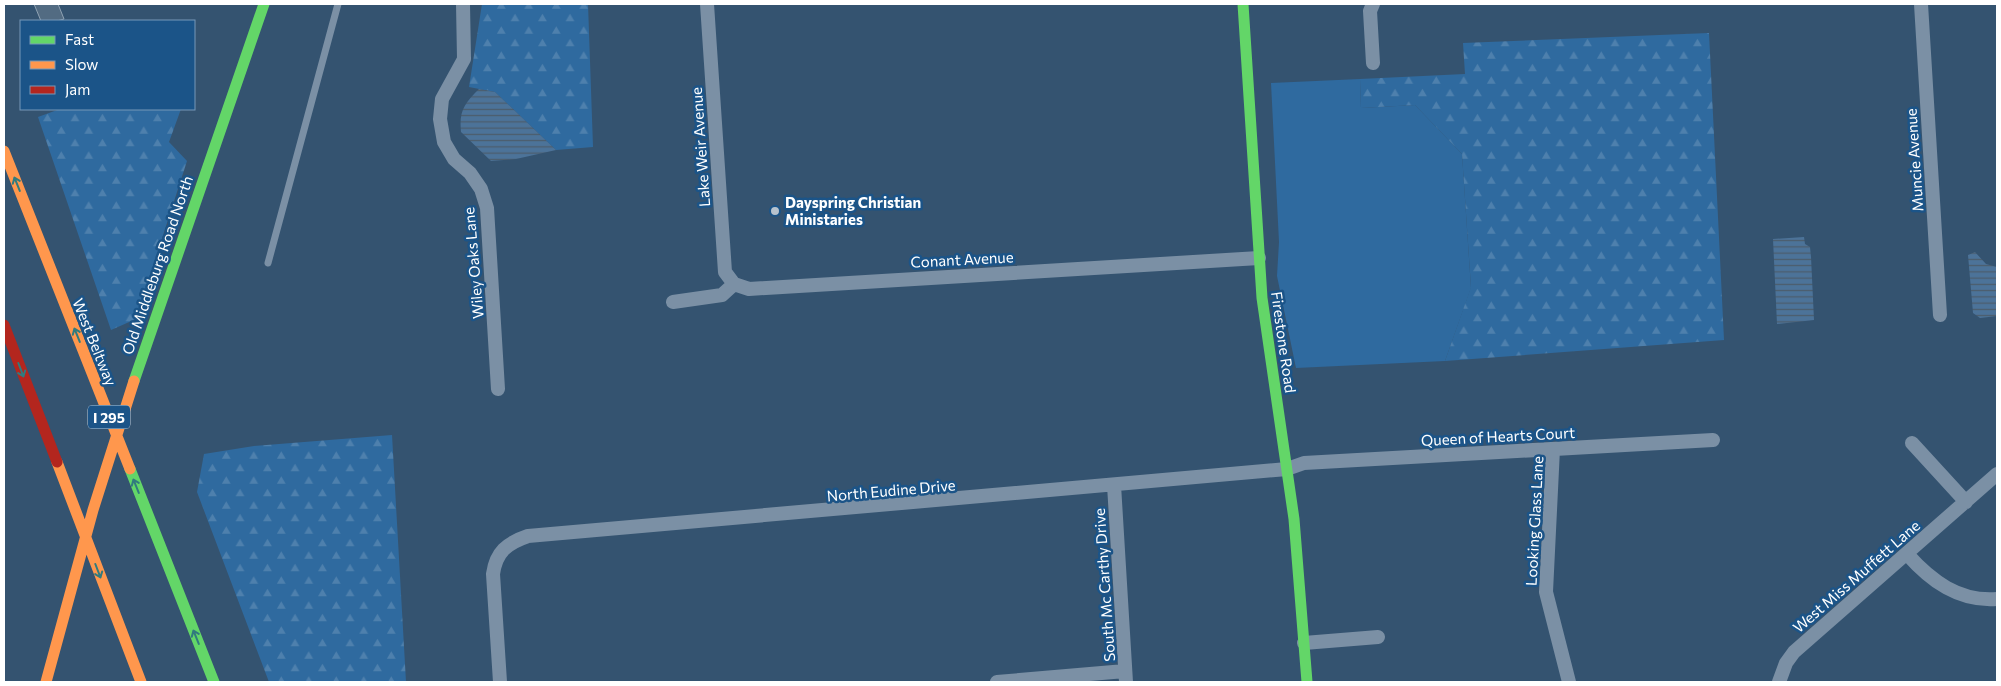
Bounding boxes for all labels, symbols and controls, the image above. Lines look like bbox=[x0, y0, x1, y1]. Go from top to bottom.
legend bbox=[20, 20, 195, 110]
text: Fast bbox=[65, 30, 94, 48]
text: Slow bbox=[65, 55, 98, 73]
text: Jam bbox=[65, 80, 90, 98]
street label: Lake Weir Avenue bbox=[687, 86, 713, 207]
street label: Muncie Avenue bbox=[1901, 108, 1927, 212]
street label: Old Middleburg Road North bbox=[118, 173, 196, 357]
one-way arrow bbox=[11, 177, 21, 192]
place label: Dayspring Christian Ministaries bbox=[785, 193, 921, 228]
marker: Dayspring Christian Ministaries bbox=[769, 205, 781, 217]
street label: Wiley Oaks Lane bbox=[459, 206, 487, 320]
street label: Conant Avenue bbox=[910, 247, 1014, 271]
street label: Firestone Road bbox=[1268, 290, 1300, 394]
street label: West Beltway bbox=[69, 296, 121, 389]
one-way arrow bbox=[71, 328, 81, 343]
one-way arrow bbox=[17, 362, 26, 377]
road number: I 295 bbox=[88, 406, 130, 428]
street label: Queen of Hearts Court bbox=[1421, 423, 1575, 449]
street label: Looking Glass Lane bbox=[1522, 455, 1546, 586]
street label: North Eudine Drive bbox=[826, 475, 956, 505]
one-way arrow bbox=[131, 479, 141, 494]
street label: South Mc Carthy Drive bbox=[1090, 508, 1118, 662]
street label: West Miss Muffett Lane bbox=[1789, 516, 1923, 636]
one-way arrow bbox=[94, 563, 103, 578]
one-way arrow bbox=[191, 630, 201, 645]

